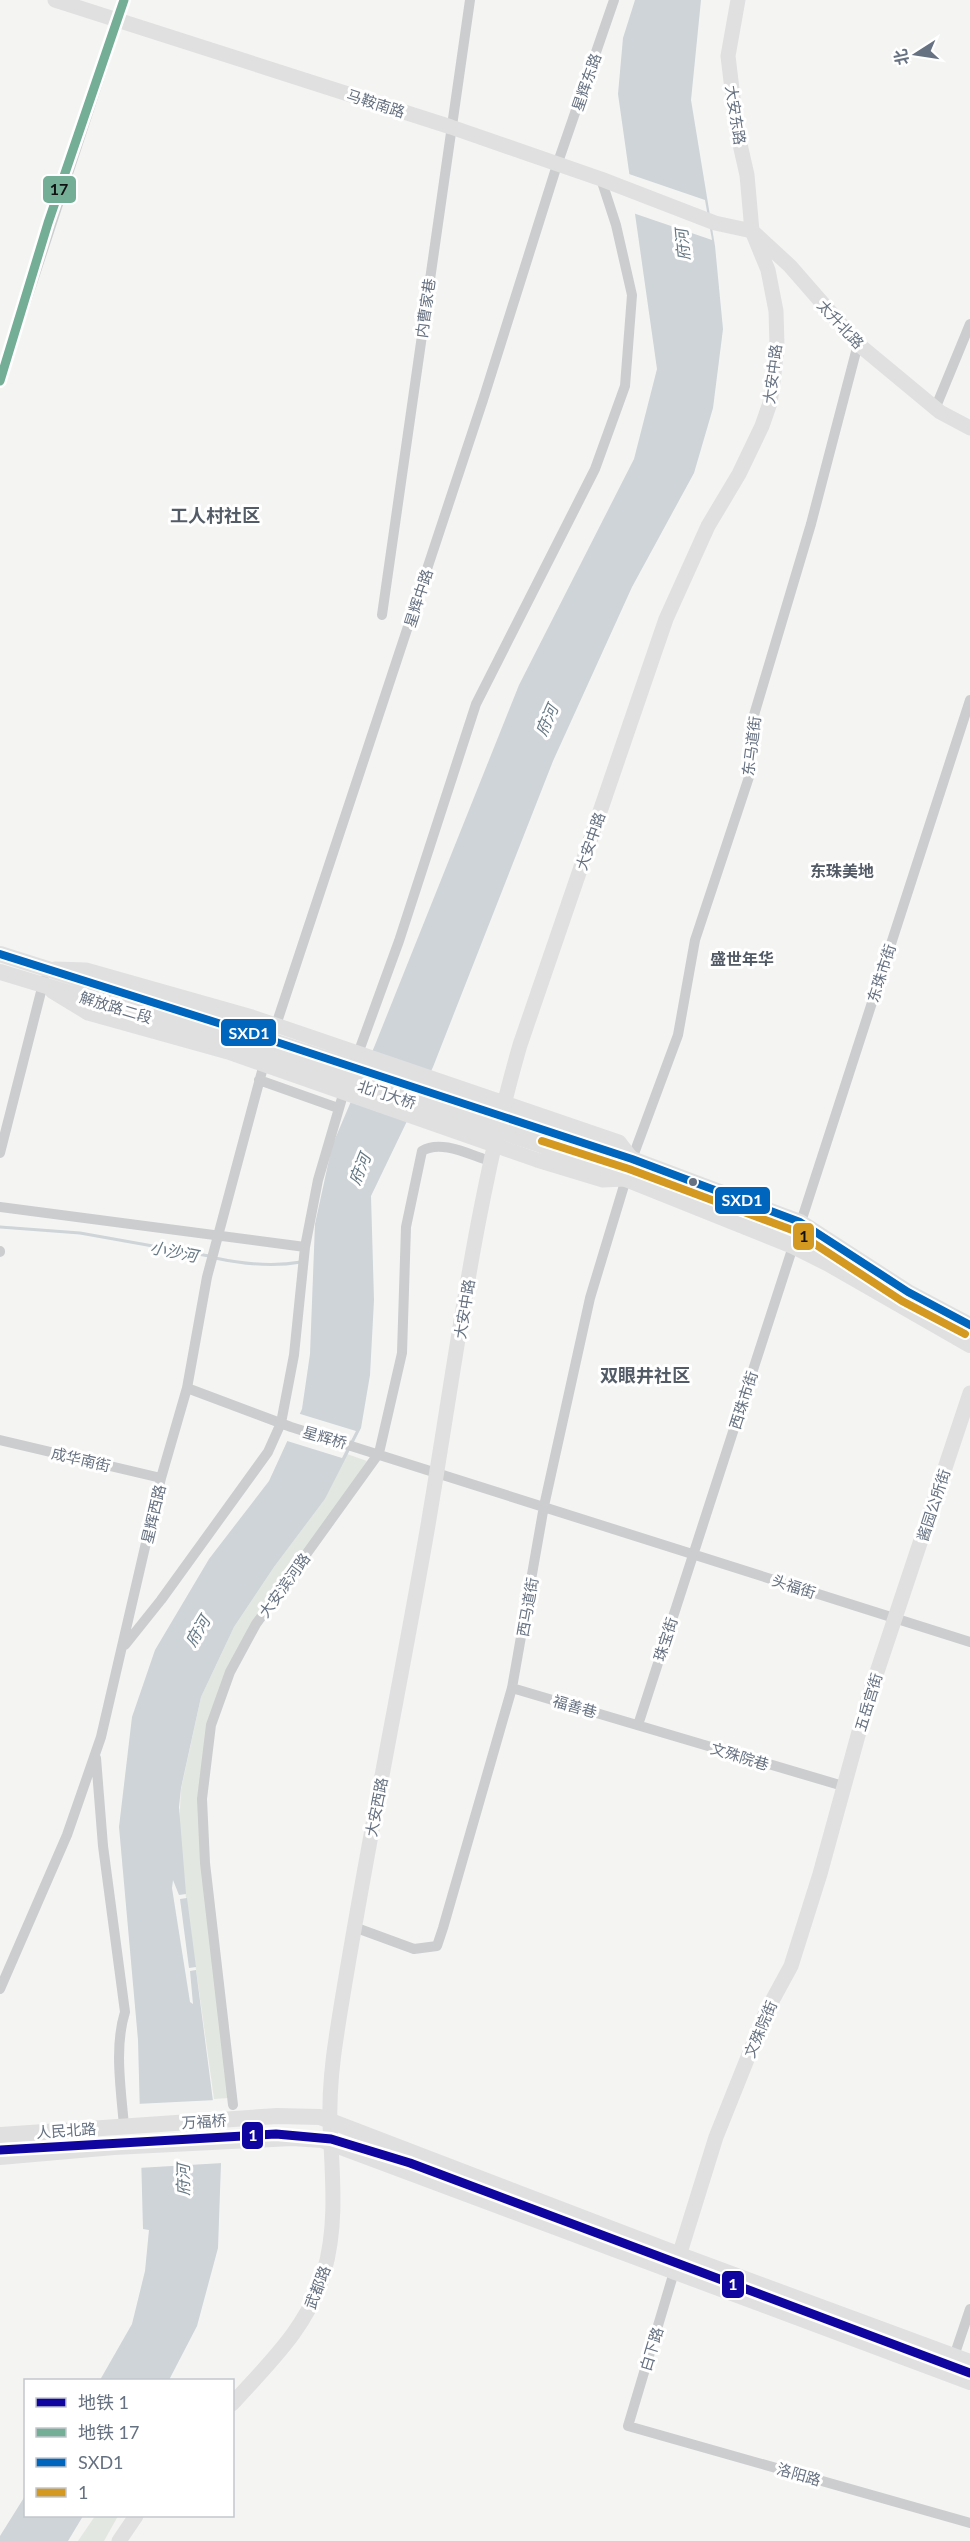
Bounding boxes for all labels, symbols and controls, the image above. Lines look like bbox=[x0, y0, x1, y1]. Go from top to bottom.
north arrow bbox=[886, 24, 946, 84]
text: 北 bbox=[890, 47, 912, 67]
street label: 星辉东路 bbox=[568, 51, 604, 113]
street label: 大安东路 bbox=[722, 84, 750, 146]
street label: 马鞍南路 bbox=[345, 85, 407, 121]
line badge: 17 bbox=[42, 175, 77, 204]
text: 17 bbox=[50, 179, 68, 198]
water label: 府河 bbox=[671, 225, 693, 262]
street label: 内曹家巷 bbox=[412, 277, 438, 339]
street label: 太升北路 bbox=[814, 296, 868, 352]
street label: 大安中路 bbox=[759, 343, 785, 405]
district label: 工人村社区 bbox=[170, 504, 260, 526]
street label: 星辉中路 bbox=[400, 567, 436, 629]
water label: 府河 bbox=[531, 699, 562, 738]
street label: 东马道街 bbox=[738, 715, 764, 777]
street label: 大安中路 bbox=[572, 810, 608, 872]
district label: 东珠美地 bbox=[810, 861, 874, 880]
street label: 东珠市街 bbox=[863, 942, 899, 1004]
district label: 盛世年华 bbox=[710, 949, 774, 968]
street label: 解放路二段 bbox=[77, 987, 155, 1027]
line badge: SXD1 bbox=[220, 1018, 277, 1047]
text: SXD1 bbox=[229, 1023, 269, 1042]
street label: 北门大桥 bbox=[356, 1076, 418, 1112]
water label: 府河 bbox=[344, 1148, 375, 1187]
unlabelled marker bbox=[687, 1176, 699, 1188]
line badge: SXD1 bbox=[714, 1186, 771, 1215]
text: SXD1 bbox=[722, 1190, 762, 1209]
line badge: 1 bbox=[792, 1222, 815, 1251]
text: 1 bbox=[799, 1226, 809, 1245]
water label: 小沙河 bbox=[149, 1237, 202, 1265]
street label: 大安中路 bbox=[450, 1278, 478, 1340]
district label: 双眼井社区 bbox=[600, 1364, 690, 1386]
street label: 西珠市街 bbox=[725, 1369, 761, 1431]
street label: 星辉桥 bbox=[301, 1422, 349, 1452]
street label: 成华南街 bbox=[50, 1443, 112, 1475]
street label: 酱园公所街 bbox=[913, 1467, 953, 1543]
street label: 星辉西路 bbox=[137, 1483, 169, 1545]
street label: 大安滨河路 bbox=[255, 1549, 313, 1621]
street label: 头福街 bbox=[770, 1570, 818, 1602]
street label: 西马道街 bbox=[513, 1576, 541, 1638]
water label: 府河 bbox=[181, 1610, 215, 1650]
street label: 珠宝街 bbox=[649, 1615, 681, 1663]
street label: 五岳宫街 bbox=[851, 1671, 885, 1733]
street label: 福善巷 bbox=[551, 1691, 599, 1721]
street label: 文殊院巷 bbox=[709, 1739, 771, 1773]
street label: 大安西路 bbox=[361, 1776, 391, 1838]
street label: 文殊院街 bbox=[740, 1998, 780, 2060]
street label: 万福桥 bbox=[181, 2111, 227, 2131]
street label: 人民北路 bbox=[35, 2119, 97, 2141]
line badge: 1 bbox=[241, 2121, 264, 2150]
text: 1 bbox=[248, 2125, 258, 2144]
water label: 府河 bbox=[173, 2161, 192, 2196]
street label: 武都路 bbox=[301, 2263, 333, 2311]
line badge: 1 bbox=[721, 2270, 745, 2299]
text: 1 bbox=[728, 2274, 738, 2293]
street label: 白下路 bbox=[636, 2325, 666, 2373]
legend bbox=[24, 2379, 234, 2517]
text: 地铁 1 bbox=[78, 2391, 129, 2413]
text: 地铁 17 bbox=[78, 2421, 140, 2443]
text: SXD1 bbox=[78, 2451, 124, 2473]
street label: 洛阳路 bbox=[775, 2459, 823, 2489]
text: 1 bbox=[78, 2481, 88, 2503]

